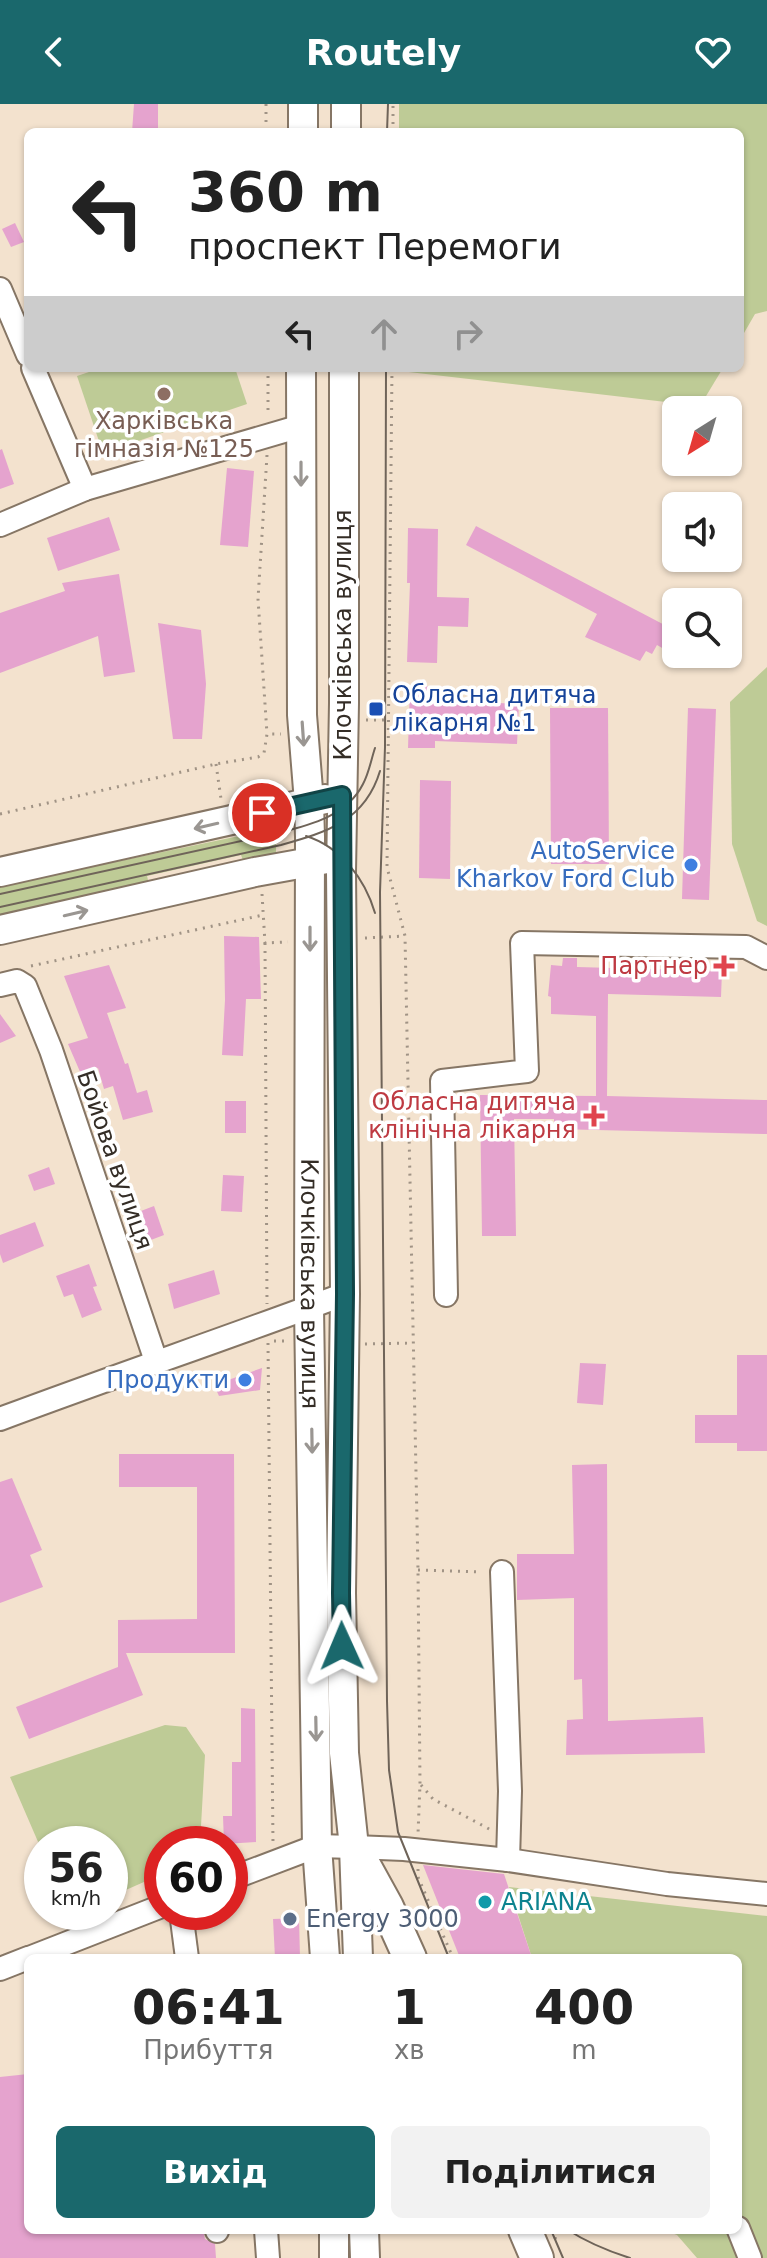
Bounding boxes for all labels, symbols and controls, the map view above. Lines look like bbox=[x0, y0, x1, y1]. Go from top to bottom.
icon: back bbox=[32, 30, 76, 74]
icon: heart bbox=[691, 30, 735, 74]
text: Routely bbox=[306, 32, 461, 73]
text: 360 m bbox=[188, 159, 383, 224]
icon: left bbox=[56, 160, 160, 264]
text: проспект Перемоги bbox=[188, 226, 562, 267]
icon: left bbox=[278, 312, 322, 356]
icon: ahead bbox=[362, 312, 406, 356]
icon: right bbox=[446, 312, 490, 356]
marker: Харківська гімназія №125 bbox=[155, 385, 173, 403]
north arrow bbox=[662, 396, 742, 476]
map controls bbox=[662, 396, 742, 668]
place label: Харківська гімназія №125 bbox=[74, 407, 254, 463]
one-way arrow bbox=[293, 460, 309, 487]
button: sound bbox=[662, 492, 742, 572]
street label: Клочківська вулиця bbox=[329, 510, 357, 760]
button: search bbox=[662, 588, 742, 668]
place label: Обласна дитяча лікарня №1 bbox=[392, 681, 596, 737]
marker: Обласна дитяча лікарня №1 bbox=[367, 700, 385, 718]
one-way arrow bbox=[296, 720, 311, 747]
pin bbox=[228, 779, 296, 847]
icon: arrive bbox=[240, 791, 284, 835]
one-way arrow bbox=[194, 819, 219, 834]
place label: AutoService Kharkov Ford Club bbox=[456, 837, 675, 893]
marker: AutoService Kharkov Ford Club bbox=[682, 856, 700, 874]
one-way arrow bbox=[63, 905, 88, 920]
one-way arrow bbox=[302, 925, 318, 952]
place label: Партнер bbox=[600, 952, 708, 980]
marker: Партнер bbox=[715, 957, 733, 975]
street label: Бойова вулиця bbox=[71, 1067, 159, 1253]
place label: Обласна дитяча клінічна лікарня bbox=[368, 1088, 576, 1144]
marker: Обласна дитяча клінічна лікарня bbox=[583, 1105, 605, 1127]
street label: Клочківська вулиця bbox=[295, 1158, 325, 1409]
place label: Продукти bbox=[106, 1366, 229, 1394]
marker: Продукти bbox=[236, 1371, 254, 1389]
one-way arrow bbox=[304, 1427, 319, 1454]
position arrow bbox=[300, 1604, 384, 1688]
one-way arrow bbox=[308, 1715, 323, 1742]
speed limit sign: 60 bbox=[144, 1826, 248, 1930]
text: 56 bbox=[48, 1845, 104, 1891]
text: km/h bbox=[51, 1886, 101, 1910]
place label: ARIANA bbox=[501, 1888, 593, 1916]
marker: ARIANA bbox=[476, 1893, 494, 1911]
place label: Energy 3000 bbox=[306, 1905, 459, 1933]
marker: Energy 3000 bbox=[281, 1910, 299, 1928]
text: 06:41 bbox=[132, 1979, 285, 2035]
text: 1 bbox=[393, 1979, 426, 2035]
text: 400 bbox=[534, 1979, 634, 2035]
text: Прибуття bbox=[143, 2035, 273, 2065]
text: хв bbox=[394, 2035, 425, 2065]
text: m bbox=[571, 2035, 597, 2065]
button: Вихід bbox=[56, 2126, 375, 2218]
button: Поділитися bbox=[391, 2126, 710, 2218]

